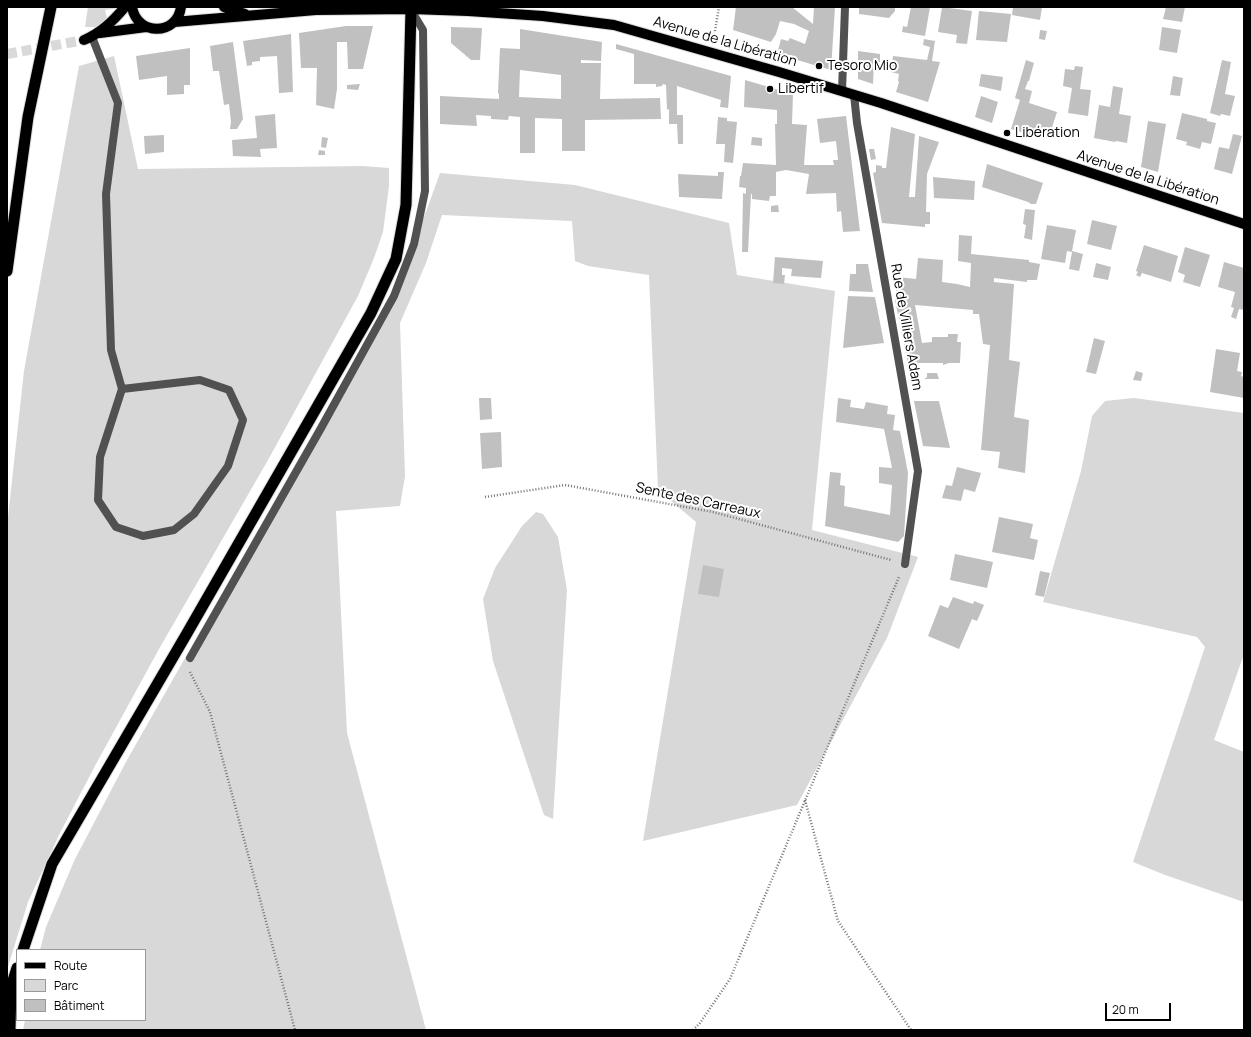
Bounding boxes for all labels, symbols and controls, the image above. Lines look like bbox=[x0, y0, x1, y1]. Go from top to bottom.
street label: Avenue de la Libération bbox=[651, 13, 799, 71]
place label: Tesoro Mio bbox=[827, 58, 897, 74]
marker: Tesoro Mio bbox=[814, 61, 824, 71]
place label: Libertif bbox=[778, 81, 824, 97]
marker: Libertif bbox=[765, 84, 775, 94]
place label: Libération bbox=[1015, 125, 1080, 141]
marker: Libération bbox=[1002, 128, 1012, 138]
street label: Avenue de la Libération bbox=[1075, 147, 1221, 209]
street label: Rue de Villiers Adam bbox=[887, 262, 925, 392]
street label: Sente des Carreaux bbox=[634, 480, 762, 522]
legend bbox=[16, 949, 146, 1021]
text: Route bbox=[54, 957, 87, 974]
text: Parc bbox=[54, 977, 78, 994]
scale bar bbox=[1107, 995, 1173, 1021]
text: Bâtiment bbox=[54, 997, 105, 1014]
text: 20 m bbox=[1112, 1001, 1139, 1018]

